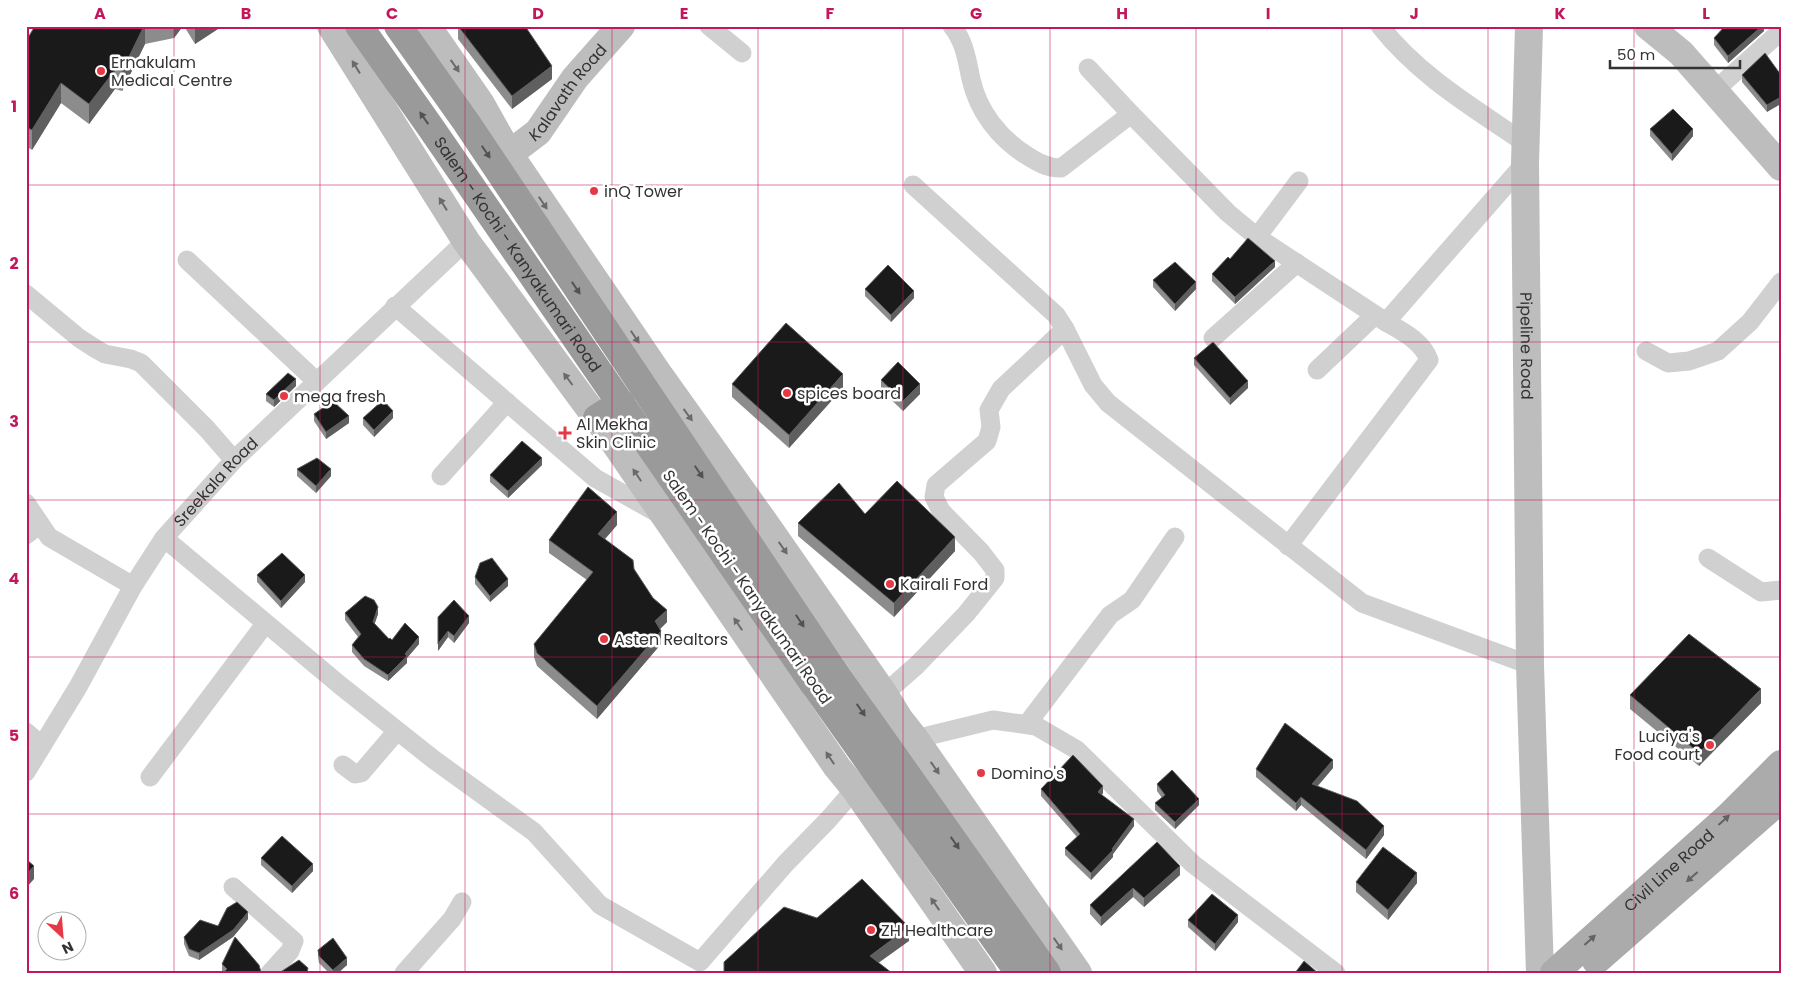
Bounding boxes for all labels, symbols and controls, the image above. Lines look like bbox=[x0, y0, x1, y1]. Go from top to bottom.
text: A bbox=[94, 2, 106, 25]
text: B bbox=[241, 2, 251, 25]
text: C bbox=[386, 2, 398, 25]
text: D bbox=[532, 2, 544, 25]
text: E bbox=[680, 2, 688, 25]
text: F bbox=[826, 2, 835, 25]
text: G bbox=[970, 2, 982, 25]
text: H bbox=[1116, 2, 1128, 25]
text: I bbox=[1266, 2, 1270, 25]
text: J bbox=[1409, 2, 1419, 25]
text: K bbox=[1554, 2, 1566, 25]
text: L bbox=[1702, 2, 1710, 25]
street label: Kalavath Road bbox=[524, 38, 612, 147]
scale bar bbox=[1610, 38, 1740, 70]
text: 50 m bbox=[1617, 44, 1655, 65]
place label: Ernakulam Medical Centre bbox=[111, 51, 232, 92]
one-way arrow bbox=[450, 59, 460, 73]
one-way arrow bbox=[352, 60, 361, 73]
marker: Ernakulam Medical Centre bbox=[95, 65, 107, 77]
text: 1 bbox=[11, 95, 17, 118]
one-way arrow bbox=[419, 111, 429, 125]
street label: Salem - Kochi - Kanyakumari Road bbox=[429, 132, 607, 377]
one-way arrow bbox=[481, 146, 490, 159]
place label: inQ Tower bbox=[604, 180, 683, 203]
marker: inQ Tower bbox=[588, 185, 600, 197]
one-way arrow bbox=[538, 196, 548, 209]
one-way arrow bbox=[438, 198, 447, 211]
text: 2 bbox=[9, 252, 19, 275]
one-way arrow bbox=[571, 281, 581, 294]
street label: Pipeline Road bbox=[1515, 292, 1539, 400]
one-way arrow bbox=[630, 330, 640, 343]
one-way arrow bbox=[563, 372, 573, 386]
place label: spices board bbox=[797, 382, 901, 405]
place label: mega fresh bbox=[294, 385, 386, 408]
marker: spices board bbox=[781, 387, 793, 399]
marker: mega fresh bbox=[278, 390, 290, 402]
one-way arrow bbox=[683, 408, 694, 421]
text: 3 bbox=[9, 410, 19, 433]
place label: Al Mekha Skin Clinic bbox=[576, 413, 656, 454]
marker: Al Mekha Skin Clinic bbox=[558, 426, 572, 440]
street label: Sreekala Road bbox=[168, 432, 263, 532]
street label: Salem - Kochi - Kanyakumari Road bbox=[657, 465, 837, 709]
one-way arrow bbox=[694, 465, 704, 479]
one-way arrow bbox=[632, 468, 642, 482]
one-way arrow bbox=[778, 541, 788, 555]
text: 4 bbox=[9, 567, 20, 590]
place label: Kairali Ford bbox=[900, 573, 988, 596]
marker: Kairali Ford bbox=[884, 578, 896, 590]
one-way arrow bbox=[795, 614, 805, 628]
one-way arrow bbox=[733, 617, 743, 630]
place label: Asten Realtors bbox=[614, 628, 728, 651]
marker: Asten Realtors bbox=[598, 633, 610, 645]
one-way arrow bbox=[856, 703, 866, 717]
text: 5 bbox=[9, 724, 19, 747]
place label: Luciya's Food court bbox=[1614, 725, 1700, 766]
marker: Luciya's Food court bbox=[1704, 739, 1716, 751]
one-way arrow bbox=[825, 751, 835, 764]
one-way arrow bbox=[930, 761, 940, 774]
place label: Domino's bbox=[991, 762, 1064, 785]
marker: Domino's bbox=[975, 767, 987, 779]
one-way arrow bbox=[1718, 814, 1730, 826]
street label: Civil Line Road bbox=[1618, 823, 1719, 917]
one-way arrow bbox=[950, 836, 960, 850]
one-way arrow bbox=[1685, 872, 1698, 883]
text: 6 bbox=[9, 882, 19, 905]
one-way arrow bbox=[930, 897, 940, 911]
north arrow bbox=[38, 912, 88, 962]
place label: ZH Healthcare bbox=[881, 919, 993, 942]
marker: ZH Healthcare bbox=[865, 924, 877, 936]
one-way arrow bbox=[1584, 935, 1597, 946]
text: N bbox=[59, 936, 77, 959]
one-way arrow bbox=[1053, 937, 1063, 951]

